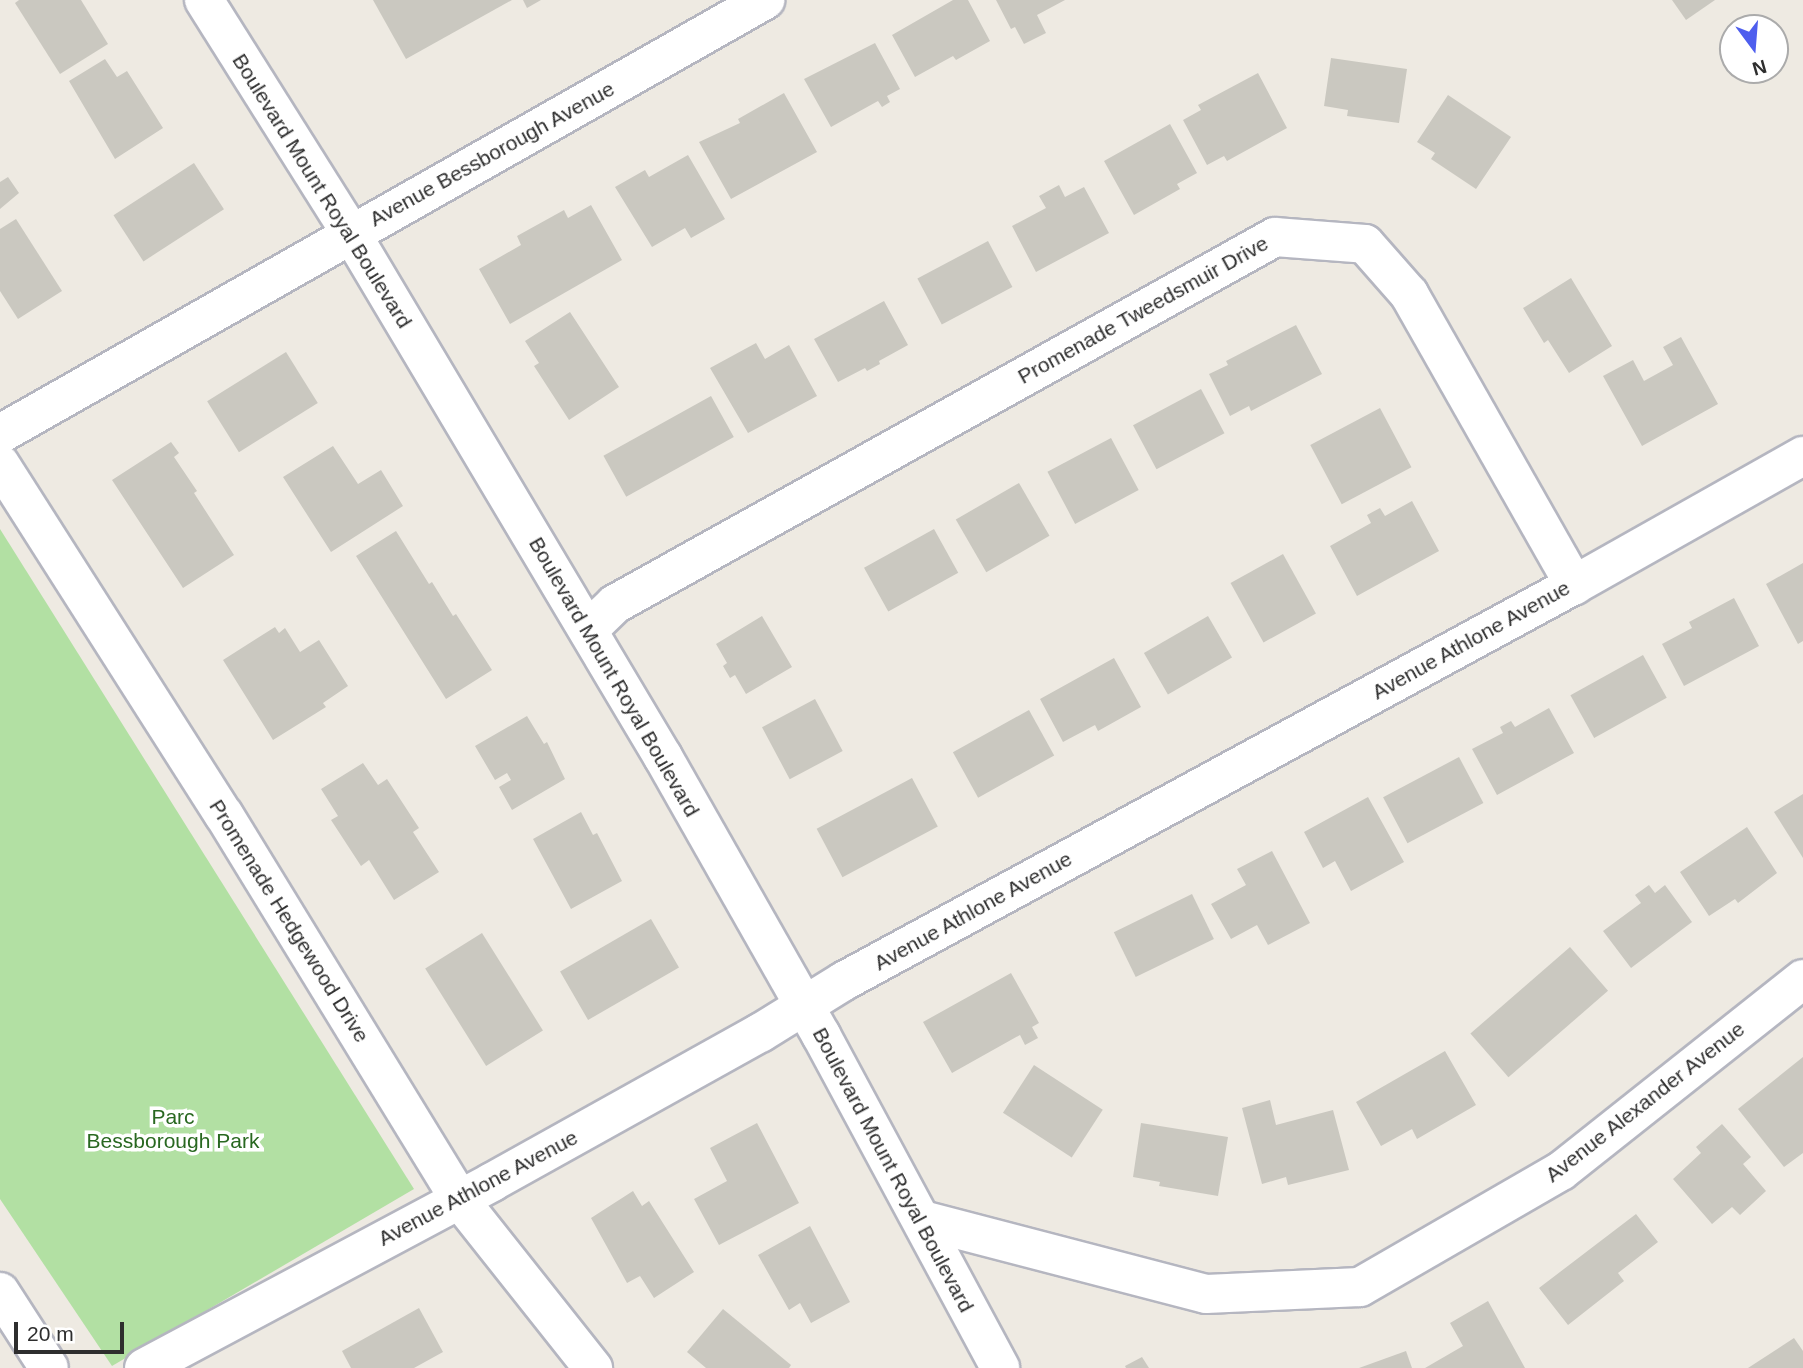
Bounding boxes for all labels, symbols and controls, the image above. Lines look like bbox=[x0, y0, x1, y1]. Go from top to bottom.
north arrow bbox=[1719, 14, 1789, 84]
street label: Boulevard Mount Royal Boulevard bbox=[227, 49, 417, 333]
text: N bbox=[1750, 56, 1769, 80]
street label: Avenue Bessborough Avenue bbox=[365, 76, 619, 232]
street label: Promenade Tweedsmuir Drive bbox=[1013, 231, 1273, 389]
street label: Boulevard Mount Royal Boulevard bbox=[523, 533, 705, 821]
street label: Avenue Athlone Avenue bbox=[1367, 575, 1575, 705]
street label: Promenade Hedgewood Drive bbox=[204, 795, 374, 1047]
street label: Avenue Athlone Avenue bbox=[869, 846, 1077, 976]
street label: Avenue Alexander Avenue bbox=[1540, 1016, 1750, 1188]
street label: Boulevard Mount Royal Boulevard bbox=[807, 1023, 979, 1317]
park label: Parc Bessborough Park bbox=[87, 1104, 259, 1154]
street label: Avenue Athlone Avenue bbox=[373, 1124, 583, 1252]
scale bar bbox=[18, 1308, 128, 1352]
text: 20 m bbox=[27, 1322, 74, 1345]

